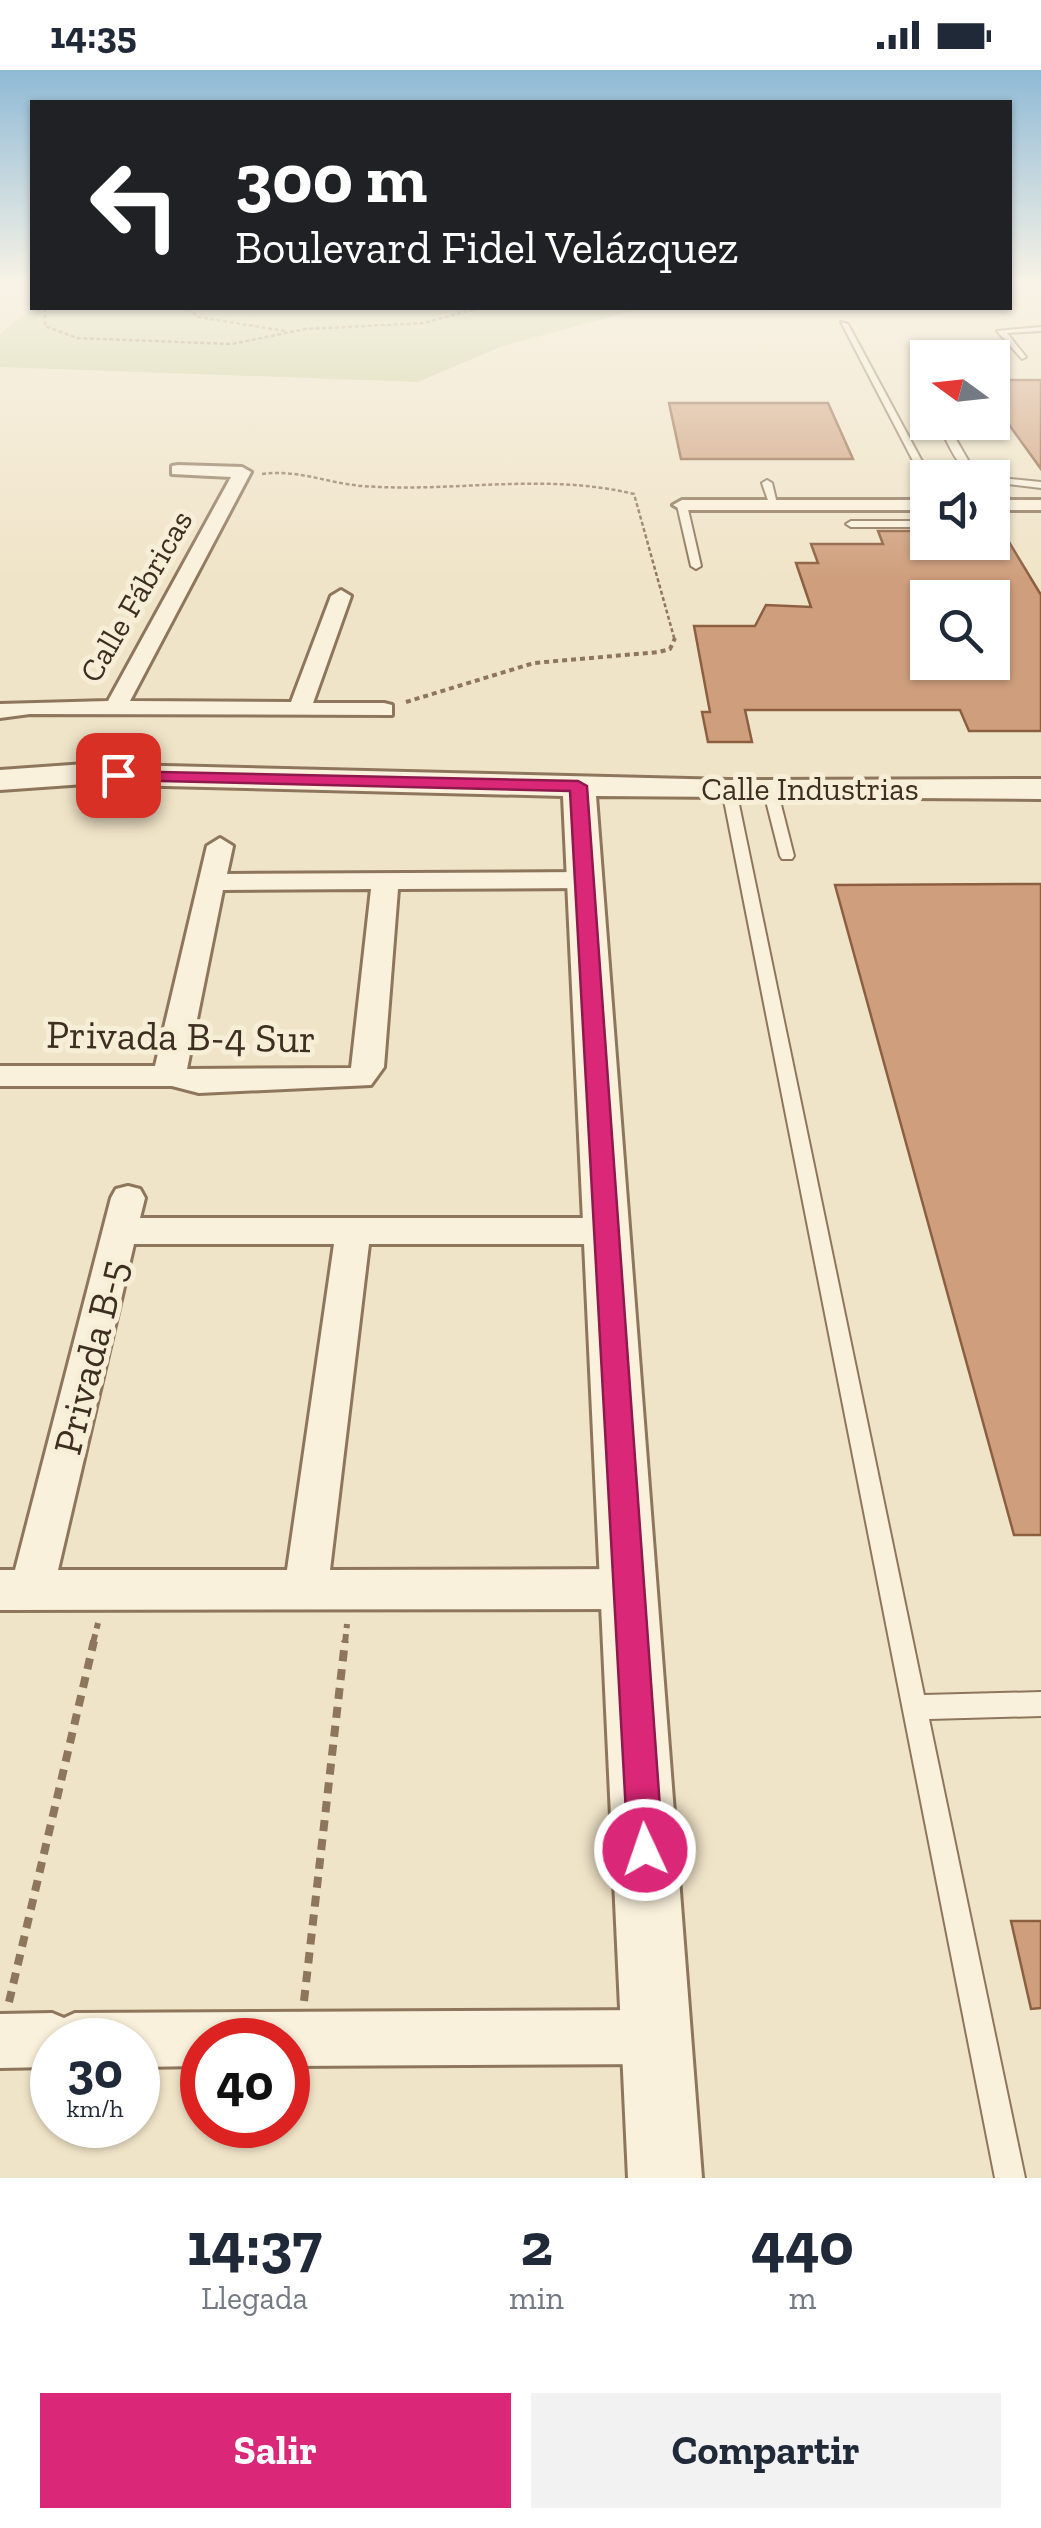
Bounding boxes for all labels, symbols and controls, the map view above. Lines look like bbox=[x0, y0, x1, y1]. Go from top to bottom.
text: 14:35 bbox=[50, 12, 137, 58]
text: 300 m bbox=[235, 136, 427, 220]
icon: left bbox=[70, 140, 200, 270]
text: Boulevard Fidel Velázquez bbox=[235, 221, 739, 275]
north arrow bbox=[910, 340, 1010, 440]
map controls bbox=[910, 340, 1010, 680]
button: sound bbox=[910, 460, 1010, 560]
street label: Calle Fábricas bbox=[72, 503, 200, 689]
button: search bbox=[910, 580, 1010, 680]
pin bbox=[76, 733, 161, 818]
icon: arrive bbox=[91, 748, 146, 803]
street label: Calle Industrias bbox=[701, 770, 919, 808]
street label: Privada B-4 Sur bbox=[46, 1010, 316, 1062]
street label: Privada B-5 bbox=[43, 1255, 137, 1459]
position arrow bbox=[593, 1798, 697, 1902]
speed limit sign: 40 bbox=[180, 2018, 310, 2148]
text: 30 bbox=[67, 2041, 123, 2101]
text: km/h bbox=[66, 2093, 124, 2123]
text: 14:37 bbox=[187, 2208, 322, 2280]
text: 2 bbox=[520, 2208, 553, 2280]
text: 440 bbox=[751, 2208, 854, 2280]
text: Llegada bbox=[201, 2279, 308, 2317]
text: min bbox=[509, 2279, 564, 2317]
text: m bbox=[789, 2279, 816, 2317]
button: Salir bbox=[40, 2393, 511, 2508]
button: Compartir bbox=[531, 2393, 1001, 2508]

